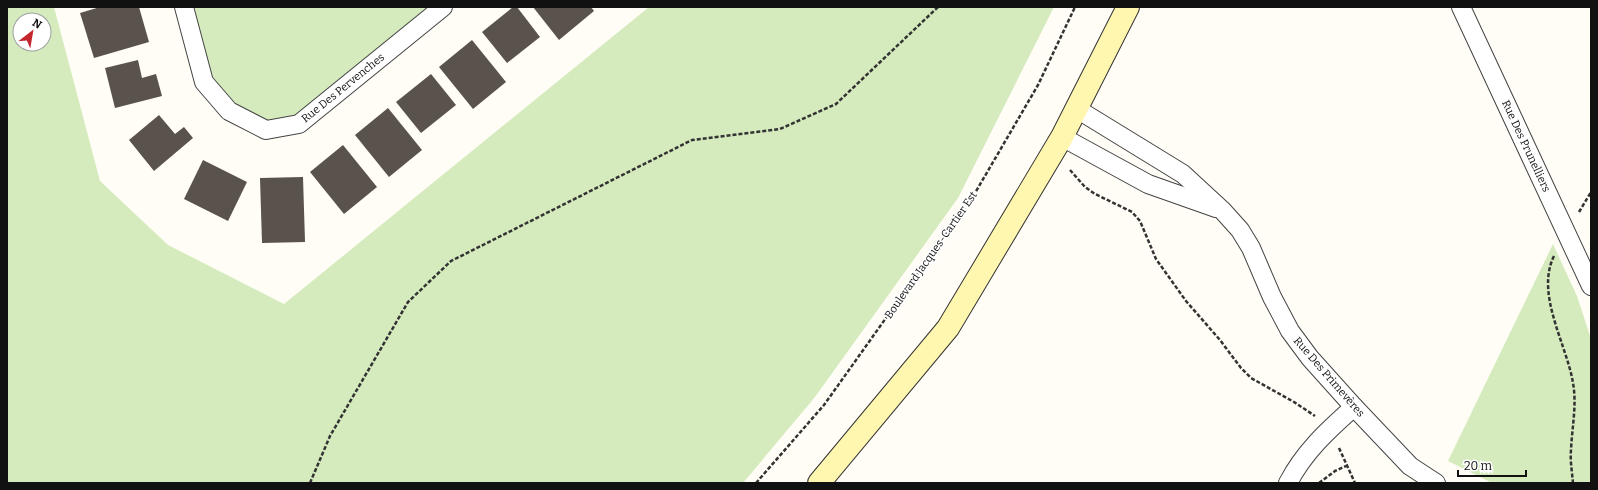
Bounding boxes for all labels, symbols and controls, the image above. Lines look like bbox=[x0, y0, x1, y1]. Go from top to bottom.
north arrow bbox=[12, 12, 52, 52]
text: N bbox=[30, 16, 44, 32]
street label: Rue Des Pervenches bbox=[299, 51, 387, 125]
street label: Rue Des Prunelliers bbox=[1499, 98, 1553, 194]
street label: Boulevard Jacques-Cartier Est bbox=[882, 189, 980, 321]
street label: Rue Des Primevères bbox=[1291, 334, 1367, 420]
scale bar bbox=[1458, 452, 1526, 478]
text: 20 m bbox=[1464, 459, 1493, 473]

